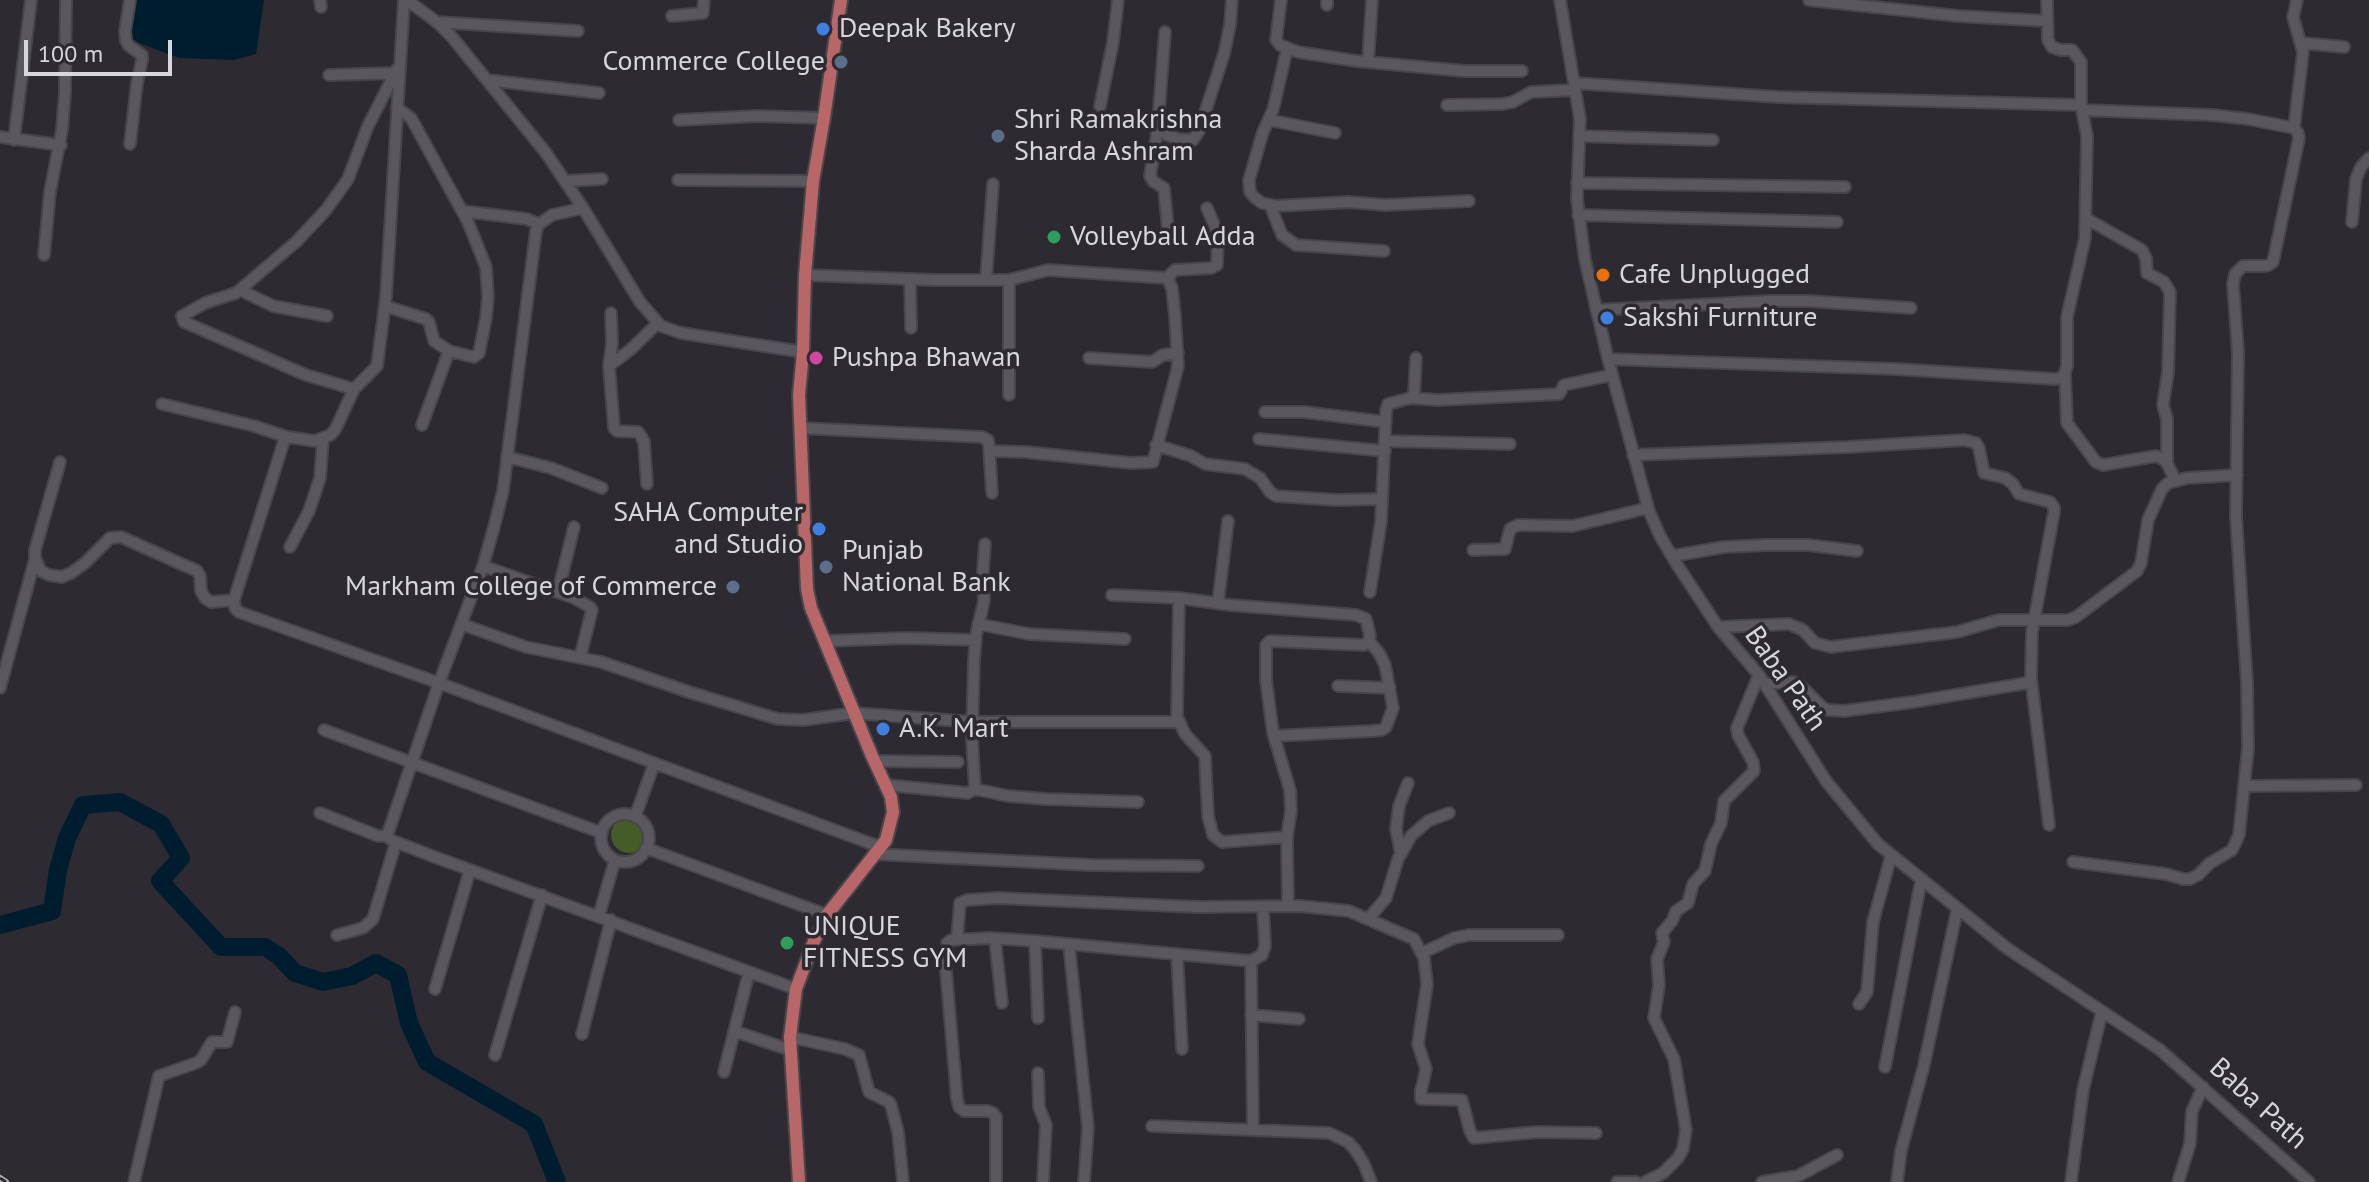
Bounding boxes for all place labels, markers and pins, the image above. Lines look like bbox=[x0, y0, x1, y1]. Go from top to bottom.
place label: Deepak Bakery bbox=[839, 12, 1015, 46]
marker: Deepak Bakery bbox=[814, 20, 832, 38]
place label: Commerce College bbox=[603, 45, 825, 79]
marker: Commerce College bbox=[832, 53, 850, 71]
place label: Shri Ramakrishna Sharda Ashram bbox=[1014, 103, 1222, 169]
marker: Shri Ramakrishna Sharda Ashram bbox=[989, 127, 1007, 145]
place label: Volleyball Adda bbox=[1070, 220, 1256, 254]
marker: Volleyball Adda bbox=[1045, 228, 1063, 246]
place label: Cafe Unplugged bbox=[1619, 258, 1810, 292]
marker: Cafe Unplugged bbox=[1594, 266, 1612, 284]
place label: Sakshi Furniture bbox=[1623, 301, 1817, 335]
marker: Sakshi Furniture bbox=[1598, 309, 1616, 327]
place label: Pushpa Bhawan bbox=[832, 341, 1021, 375]
marker: Pushpa Bhawan bbox=[807, 349, 825, 367]
place label: SAHA Computer and Studio bbox=[613, 496, 803, 562]
marker: SAHA Computer and Studio bbox=[810, 520, 828, 538]
place label: Punjab National Bank bbox=[842, 534, 1011, 600]
marker: Punjab National Bank bbox=[817, 558, 835, 576]
place label: Markham College of Commerce bbox=[345, 570, 717, 604]
marker: Markham College of Commerce bbox=[724, 578, 742, 596]
place label: A.K. Mart bbox=[899, 712, 1009, 746]
marker: A.K. Mart bbox=[874, 720, 892, 738]
place label: UNIQUE FITNESS GYM bbox=[803, 910, 967, 976]
marker: UNIQUE FITNESS GYM bbox=[778, 934, 796, 952]

